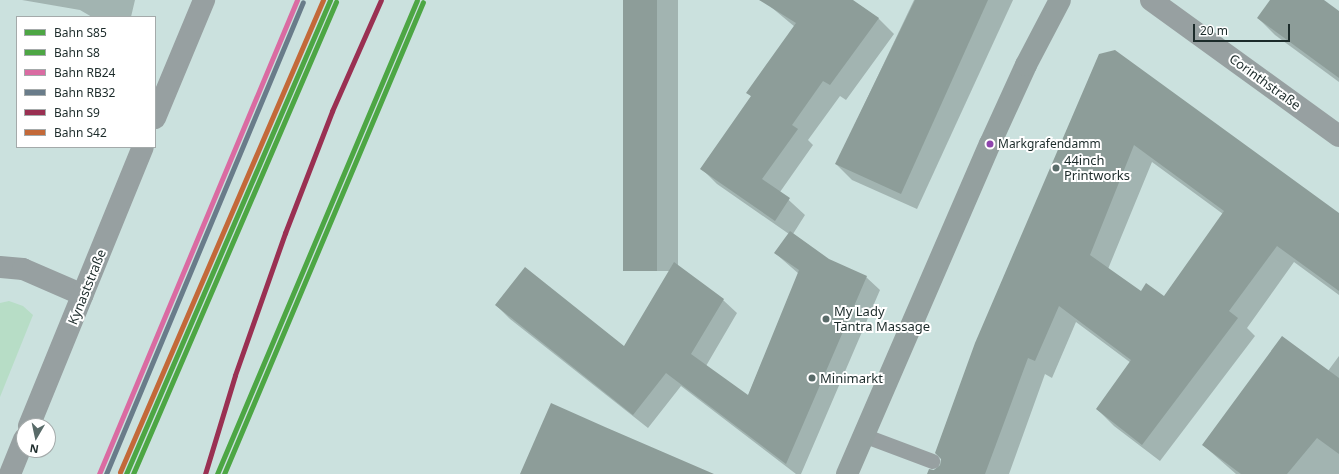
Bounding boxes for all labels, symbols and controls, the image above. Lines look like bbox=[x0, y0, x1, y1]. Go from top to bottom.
legend bbox=[16, 16, 156, 148]
scale bar bbox=[1195, 16, 1292, 42]
text: 20 m bbox=[1200, 22, 1228, 39]
text: Bahn S85 bbox=[54, 24, 107, 41]
text: Bahn S8 bbox=[54, 44, 100, 61]
street label: Corinthstraße bbox=[1226, 51, 1304, 113]
text: Bahn RB24 bbox=[54, 64, 115, 81]
text: Bahn RB32 bbox=[54, 84, 115, 101]
text: Bahn S9 bbox=[54, 104, 100, 121]
text: Bahn S42 bbox=[54, 124, 107, 141]
place label: Markgrafendamm bbox=[998, 137, 1101, 151]
marker: Markgrafendamm bbox=[985, 139, 995, 149]
place label: 44inch Printworks bbox=[1064, 153, 1130, 184]
marker: 44inch Printworks bbox=[1051, 163, 1061, 173]
street label: Kynaststraße bbox=[65, 247, 109, 327]
place label: My Lady Tantra Massage bbox=[834, 304, 930, 335]
marker: My Lady Tantra Massage bbox=[821, 314, 831, 324]
place label: Minimarkt bbox=[820, 370, 883, 386]
marker: Minimarkt bbox=[807, 373, 817, 383]
north arrow bbox=[16, 418, 56, 458]
text: N bbox=[29, 441, 40, 457]

